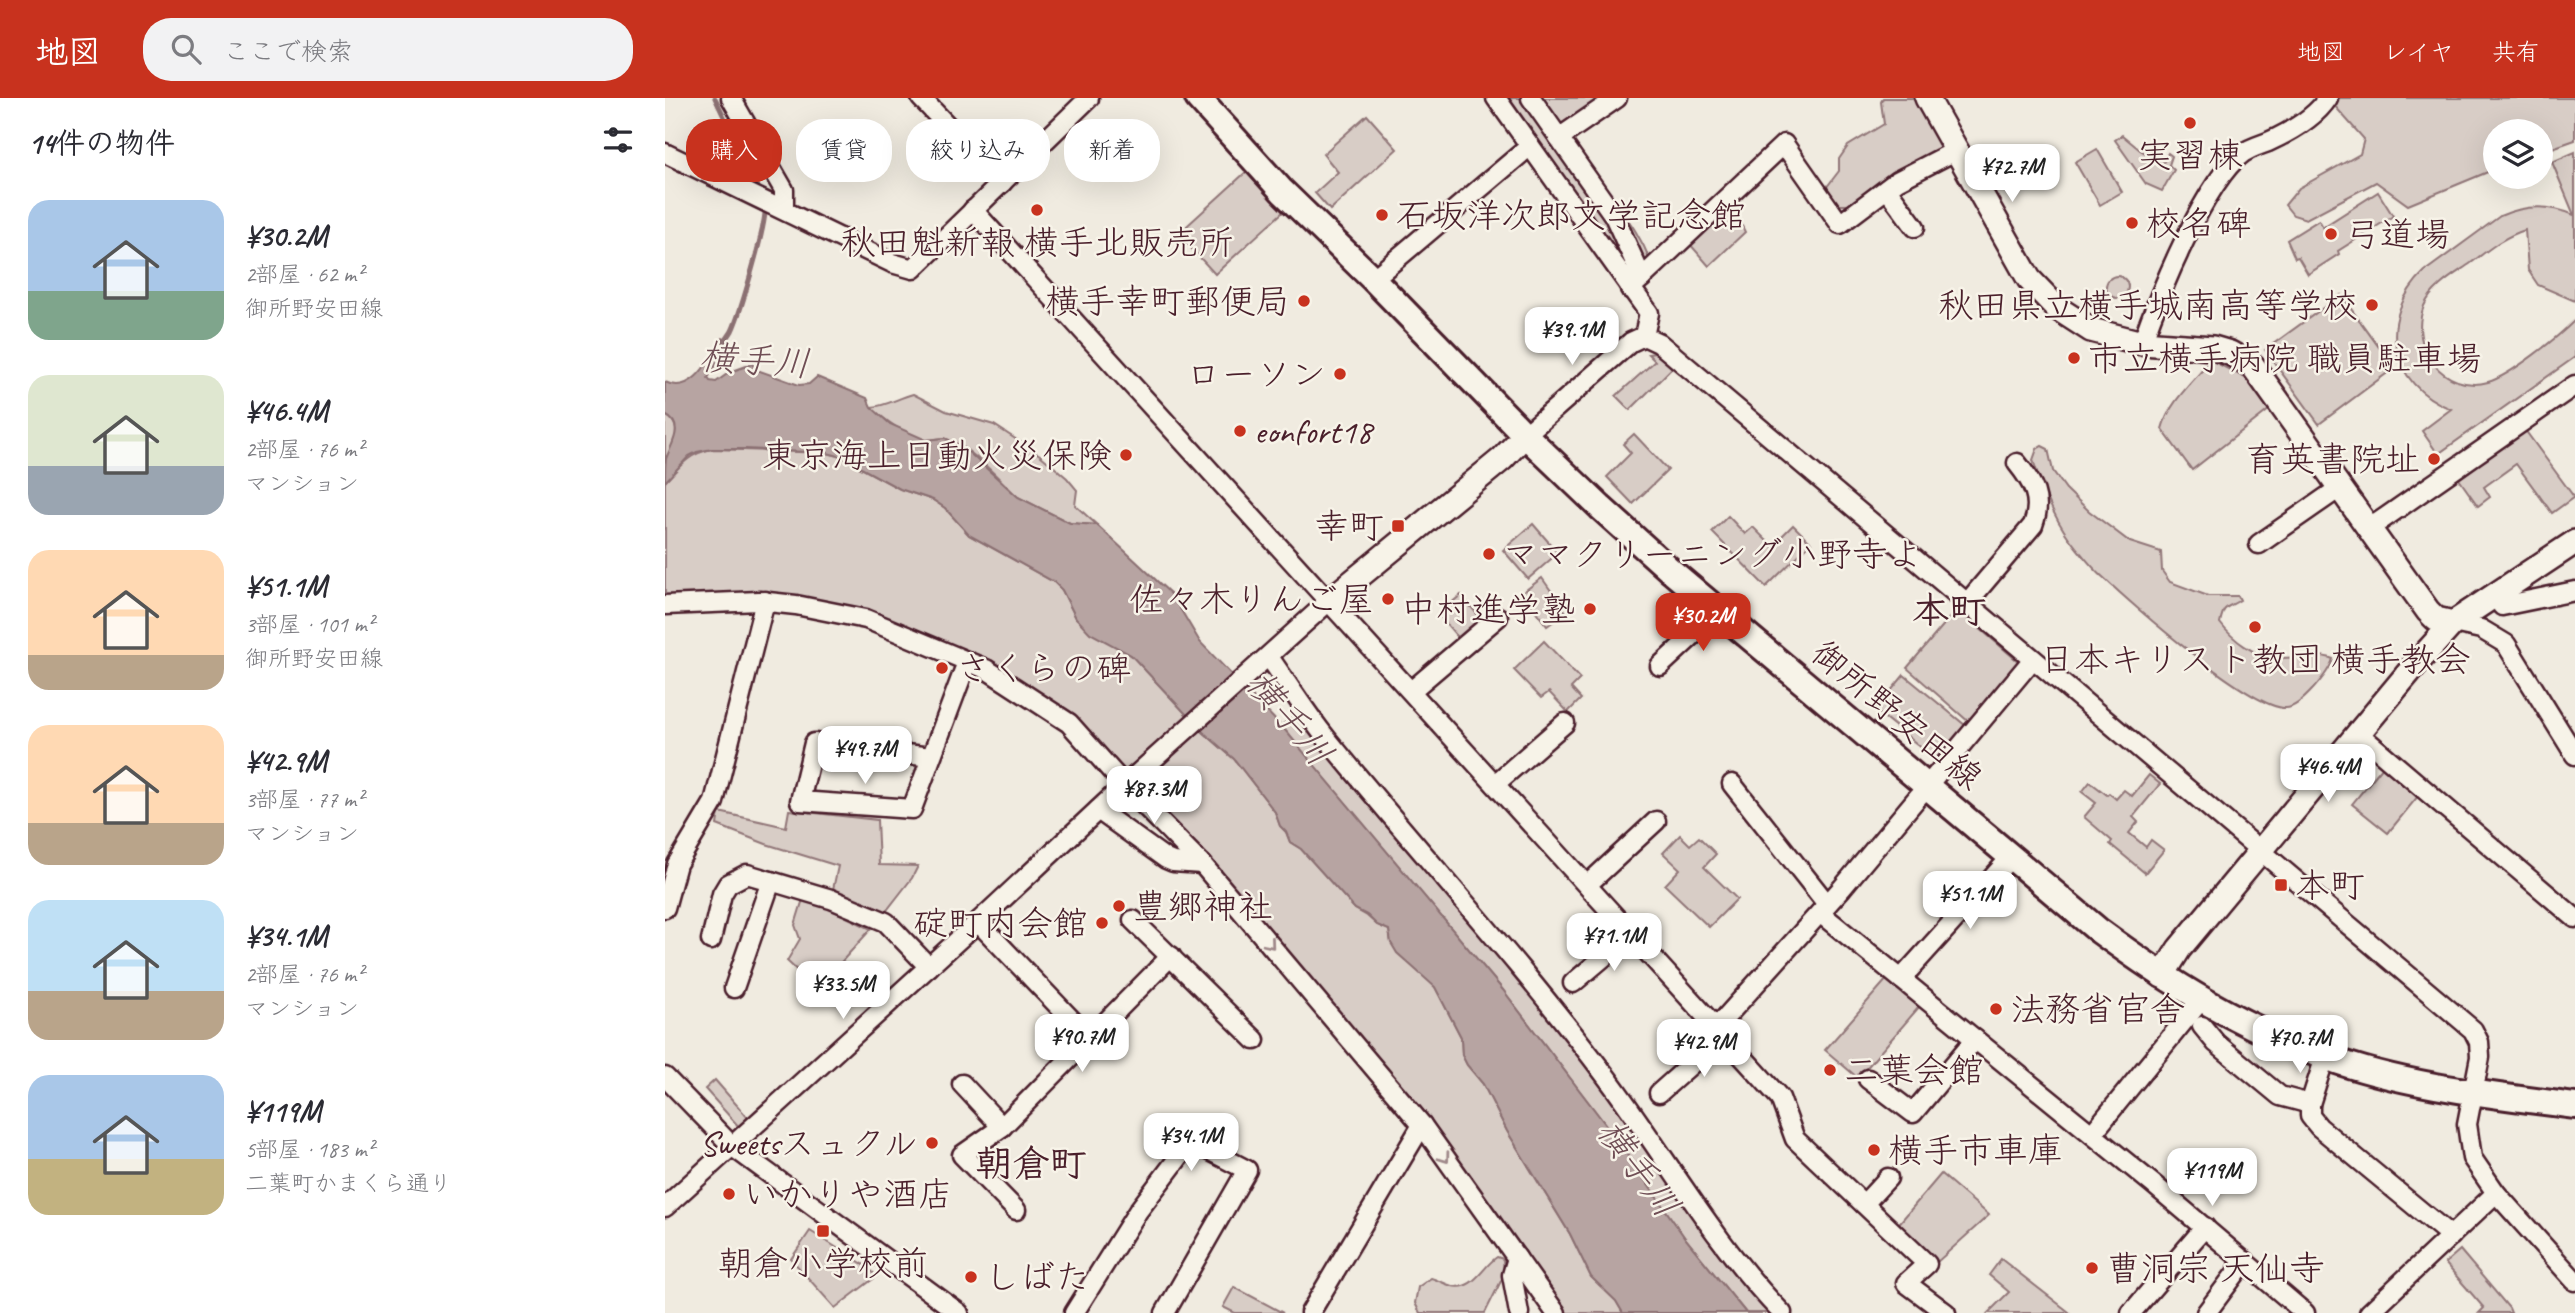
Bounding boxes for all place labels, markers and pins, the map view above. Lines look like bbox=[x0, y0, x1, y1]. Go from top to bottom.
marker: 実習棟 bbox=[2182, 115, 2198, 131]
place label: 実習棟 bbox=[2137, 133, 2243, 178]
pin: ¥72.7M bbox=[1955, 144, 2069, 204]
place label: 石坂洋次郎文学記念館 bbox=[1396, 193, 1746, 238]
place label: 校名碑 bbox=[2146, 201, 2251, 246]
marker: 秋田魁新報 横手北販売所 bbox=[1029, 202, 1045, 218]
marker: 石坂洋次郎文学記念館 bbox=[1374, 207, 1390, 223]
place label: 弓道場 bbox=[2345, 212, 2450, 257]
marker: 校名碑 bbox=[2124, 215, 2140, 231]
place label: 秋田魁新報 横手北販売所 bbox=[840, 220, 1234, 265]
marker: 弓道場 bbox=[2323, 226, 2339, 242]
place label: 横手幸町郵便局 bbox=[1045, 279, 1290, 324]
place label: 秋田県立横手城南高等学校 bbox=[1938, 283, 2358, 328]
marker: 横手幸町郵便局 bbox=[1296, 293, 1312, 309]
marker: 秋田県立横手城南高等学校 bbox=[2364, 297, 2380, 313]
pin: ¥39.1M bbox=[1515, 308, 1629, 367]
place label: 市立横手病院 職員駐車場 bbox=[2088, 336, 2481, 381]
marker: 市立横手病院 職員駐車場 bbox=[2066, 350, 2082, 366]
place label: ローソン bbox=[1186, 352, 1326, 397]
marker: ローソン bbox=[1332, 366, 1348, 382]
place label: eonfort18 bbox=[1254, 409, 1375, 454]
marker: eonfort18 bbox=[1232, 423, 1248, 439]
place label: 東京海上日動火災保険 bbox=[762, 433, 1112, 478]
place label: 育英書院址 bbox=[2245, 437, 2420, 482]
marker: 東京海上日動火災保険 bbox=[1118, 447, 1134, 463]
marker: 育英書院址 bbox=[2426, 451, 2442, 467]
place label: 幸町 bbox=[1314, 504, 1384, 549]
marker: 幸町 bbox=[1390, 518, 1406, 534]
place label: ママクリーニング小野寺よ bbox=[1503, 532, 1922, 577]
marker: ママクリーニング小野寺よ bbox=[1481, 546, 1497, 562]
place label: 佐々木りんご屋 bbox=[1129, 577, 1374, 622]
place label: 中村進学塾 bbox=[1401, 587, 1576, 632]
marker: 佐々木りんご屋 bbox=[1380, 591, 1396, 607]
pin: ¥30.2M bbox=[1646, 594, 1760, 653]
marker: 中村進学塾 bbox=[1582, 601, 1598, 617]
marker: 日本キリスト教団 横手教会 bbox=[2247, 619, 2263, 635]
place label: 日本キリスト教団 横手教会 bbox=[2039, 637, 2471, 682]
place label: さくらの碑 bbox=[956, 646, 1131, 691]
marker: さくらの碑 bbox=[934, 660, 950, 676]
pin: ¥49.7M bbox=[808, 726, 922, 786]
pin: ¥46.4M bbox=[2271, 744, 2385, 804]
pin: ¥87.3M bbox=[1097, 766, 1211, 826]
place label: 本町 bbox=[2295, 863, 2365, 908]
pin: ¥51.1M bbox=[1913, 872, 2027, 931]
marker: 本町 bbox=[2273, 877, 2289, 893]
place label: 豊郷神社 bbox=[1133, 884, 1273, 929]
marker: 豊郷神社 bbox=[1111, 898, 1127, 914]
place label: 碇町内会館 bbox=[913, 901, 1088, 946]
pin: ¥71.1M bbox=[1557, 914, 1671, 973]
marker: 碇町内会館 bbox=[1094, 915, 1110, 931]
pin: ¥33.5M bbox=[786, 962, 900, 1021]
place label: 法務省官舎 bbox=[2010, 987, 2185, 1032]
marker: 法務省官舎 bbox=[1988, 1001, 2004, 1017]
pin: ¥90.7M bbox=[1025, 1014, 1139, 1074]
pin: ¥70.7M bbox=[2243, 1016, 2357, 1075]
pin: ¥42.9M bbox=[1647, 1020, 1761, 1079]
place label: 二葉会館 bbox=[1844, 1048, 1984, 1093]
marker: 二葉会館 bbox=[1822, 1062, 1838, 1078]
pin: ¥34.1M bbox=[1134, 1114, 1248, 1173]
place label: Sweetsスュクル bbox=[700, 1121, 918, 1166]
place label: 横手市車庫 bbox=[1888, 1128, 2063, 1173]
marker: Sweetsスュクル bbox=[924, 1135, 940, 1151]
marker: 横手市車庫 bbox=[1866, 1142, 1882, 1158]
pin: ¥119M bbox=[2163, 1148, 2261, 1208]
place label: いかりや酒店 bbox=[743, 1172, 953, 1217]
marker: いかりや酒店 bbox=[721, 1186, 737, 1202]
marker: 朝倉小学校前 bbox=[815, 1223, 831, 1239]
place label: 朝倉小学校前 bbox=[718, 1241, 928, 1286]
place label: 曹洞宗 天仙寺 bbox=[2106, 1246, 2324, 1291]
place label: しばた bbox=[985, 1255, 1090, 1300]
marker: 曹洞宗 天仙寺 bbox=[2084, 1260, 2100, 1276]
marker: しばた bbox=[963, 1269, 979, 1285]

